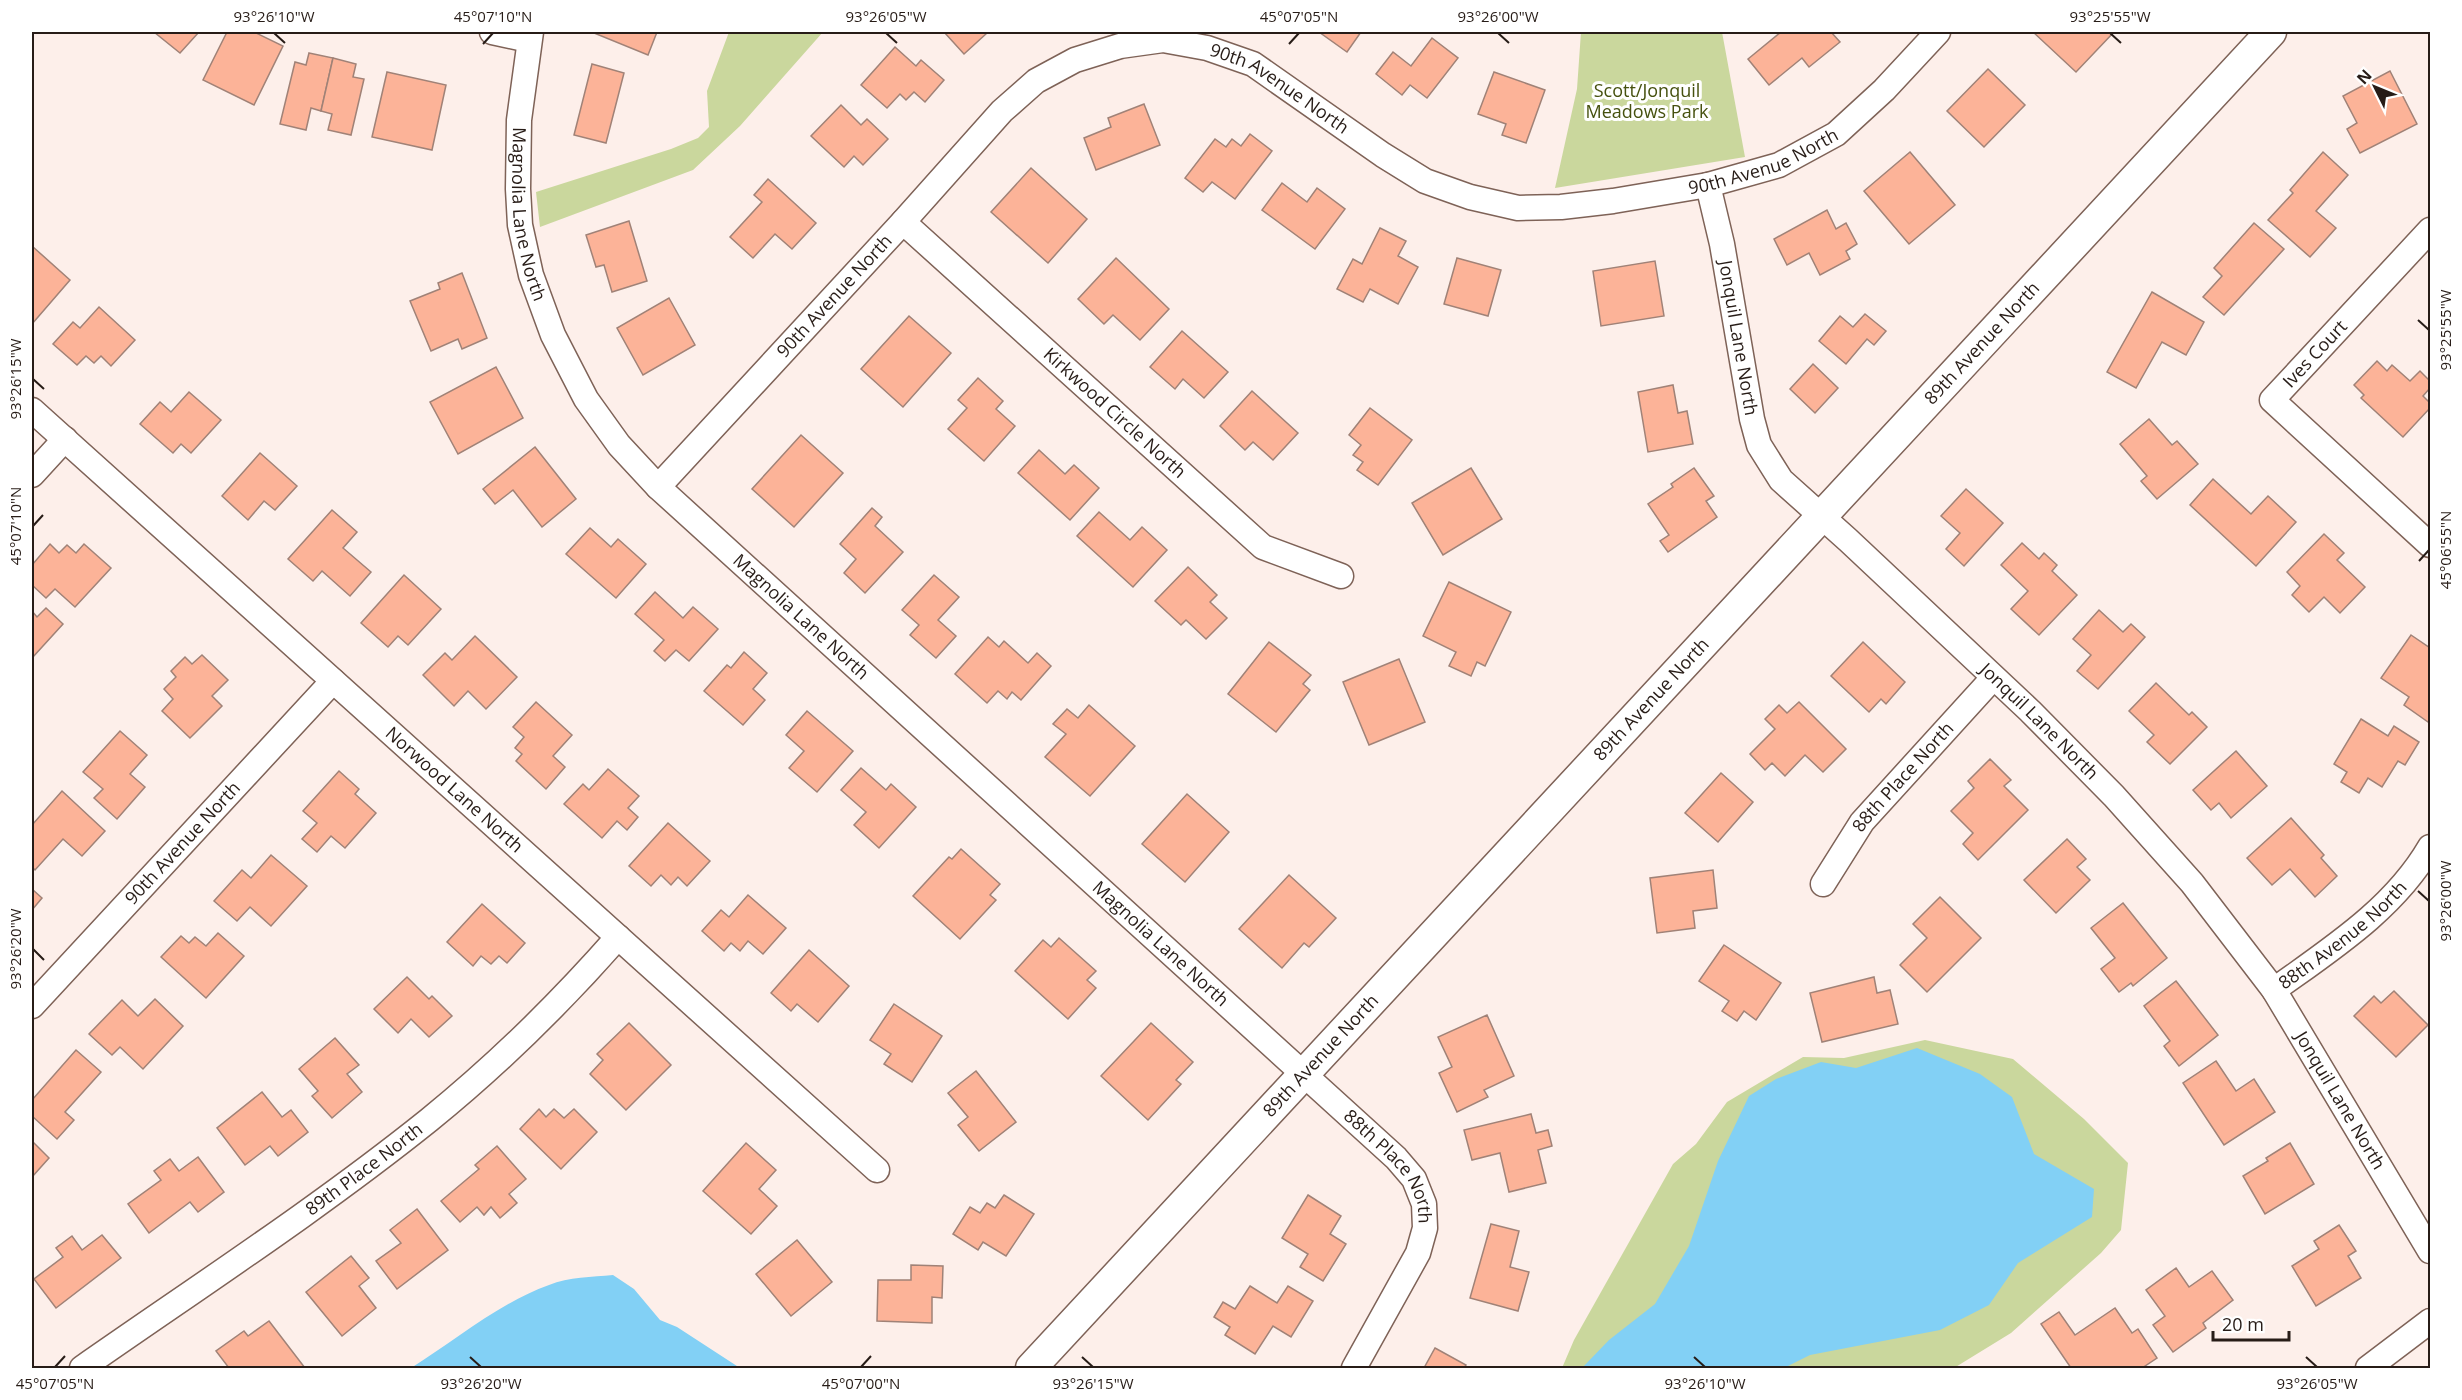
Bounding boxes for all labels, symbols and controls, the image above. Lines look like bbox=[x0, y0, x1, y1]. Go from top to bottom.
text: 93°26'10"W bbox=[234, 6, 315, 26]
text: 45°07'10"N bbox=[454, 6, 532, 26]
text: 93°26'05"W bbox=[846, 6, 927, 26]
text: 45°07'05"N bbox=[1260, 6, 1338, 26]
text: 93°26'00"W bbox=[1458, 6, 1539, 26]
text: 93°25'55"W bbox=[2070, 6, 2151, 26]
street label: 90th Avenue North bbox=[1207, 37, 1354, 139]
north arrow bbox=[2345, 57, 2405, 117]
text: N bbox=[2352, 65, 2377, 89]
park label: Scott/Jonquil Meadows Park bbox=[1586, 78, 1709, 123]
street label: 90th Avenue North bbox=[1686, 122, 1842, 199]
street label: Magnolia Lane North bbox=[507, 127, 553, 304]
street label: 90th Avenue North bbox=[771, 229, 897, 362]
street label: Jonquil Lane North bbox=[1714, 256, 1764, 417]
street label: 89th Avenue North bbox=[1918, 276, 2044, 409]
text: 93°25'55"W bbox=[2435, 289, 2455, 371]
street label: Ives Court bbox=[2277, 314, 2352, 392]
text: 93°26'15"W bbox=[5, 338, 25, 420]
street label: Kirkwood Circle North bbox=[1039, 342, 1192, 483]
text: 45°07'10"N bbox=[5, 487, 25, 565]
text: 45°06'55"N bbox=[2435, 511, 2455, 589]
street label: Magnolia Lane North bbox=[728, 548, 875, 684]
street label: 89th Avenue North bbox=[1588, 632, 1714, 765]
street label: Jonquil Lane North bbox=[1974, 656, 2104, 784]
street label: 88th Place North bbox=[1846, 716, 1958, 836]
street label: Norwood Lane North bbox=[381, 721, 529, 857]
street label: 90th Avenue North bbox=[119, 776, 245, 909]
text: 93°26'00"W bbox=[2435, 860, 2455, 942]
street label: Magnolia Lane North bbox=[1088, 875, 1234, 1011]
street label: 88th Avenue North bbox=[2273, 875, 2412, 994]
text: 93°26'20"W bbox=[5, 908, 25, 990]
street label: 89th Avenue North bbox=[1257, 989, 1383, 1122]
street label: Jonquil Lane North bbox=[2289, 1025, 2391, 1174]
street label: 88th Place North bbox=[1339, 1103, 1438, 1224]
street label: 89th Place North bbox=[300, 1117, 427, 1220]
scale bar bbox=[2213, 1304, 2290, 1342]
text: 20 m bbox=[2222, 1312, 2264, 1336]
text: 45°07'05"N bbox=[16, 1373, 94, 1393]
text: 93°26'20"W bbox=[441, 1373, 522, 1393]
text: 45°07'00"N bbox=[822, 1373, 900, 1393]
text: 93°26'15"W bbox=[1053, 1373, 1134, 1393]
text: 93°26'10"W bbox=[1665, 1373, 1746, 1393]
text: 93°26'05"W bbox=[2277, 1373, 2358, 1393]

